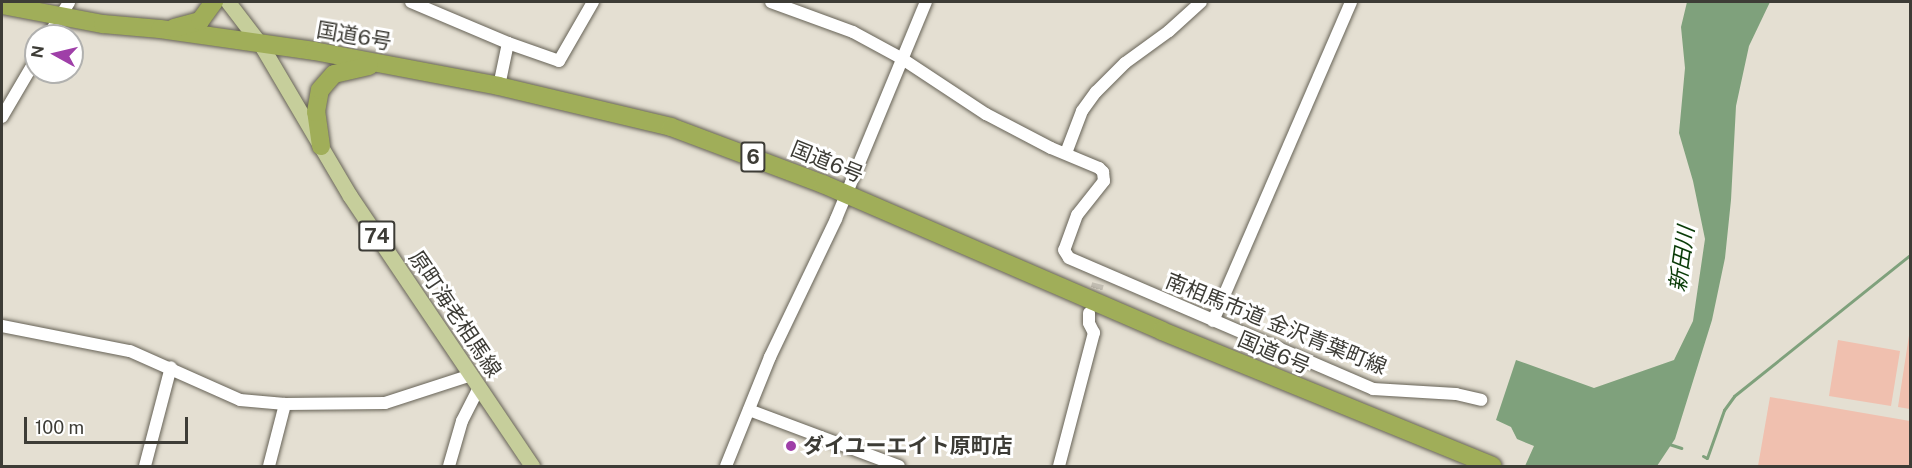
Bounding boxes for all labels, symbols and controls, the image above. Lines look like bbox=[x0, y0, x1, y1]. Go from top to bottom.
street label: 国道6号 bbox=[314, 17, 394, 55]
north arrow bbox=[24, 24, 84, 84]
text: N bbox=[27, 44, 48, 59]
street label: 国道6号 bbox=[787, 136, 867, 188]
road number: 6 bbox=[740, 140, 766, 174]
road number: 74 bbox=[358, 219, 397, 253]
water label: 新田川 bbox=[1664, 224, 1700, 294]
street label: 原町海老相馬線 bbox=[403, 246, 507, 382]
street label: 南相馬市道 金沢青葉町線 bbox=[1162, 268, 1390, 380]
street label: 国道6号 bbox=[1234, 327, 1314, 379]
scale bar bbox=[27, 405, 190, 443]
text: 100 m bbox=[35, 417, 84, 438]
place label: ダイユーエイト原町店 bbox=[803, 433, 1013, 459]
marker: ダイユーエイト原町店 bbox=[784, 439, 798, 453]

